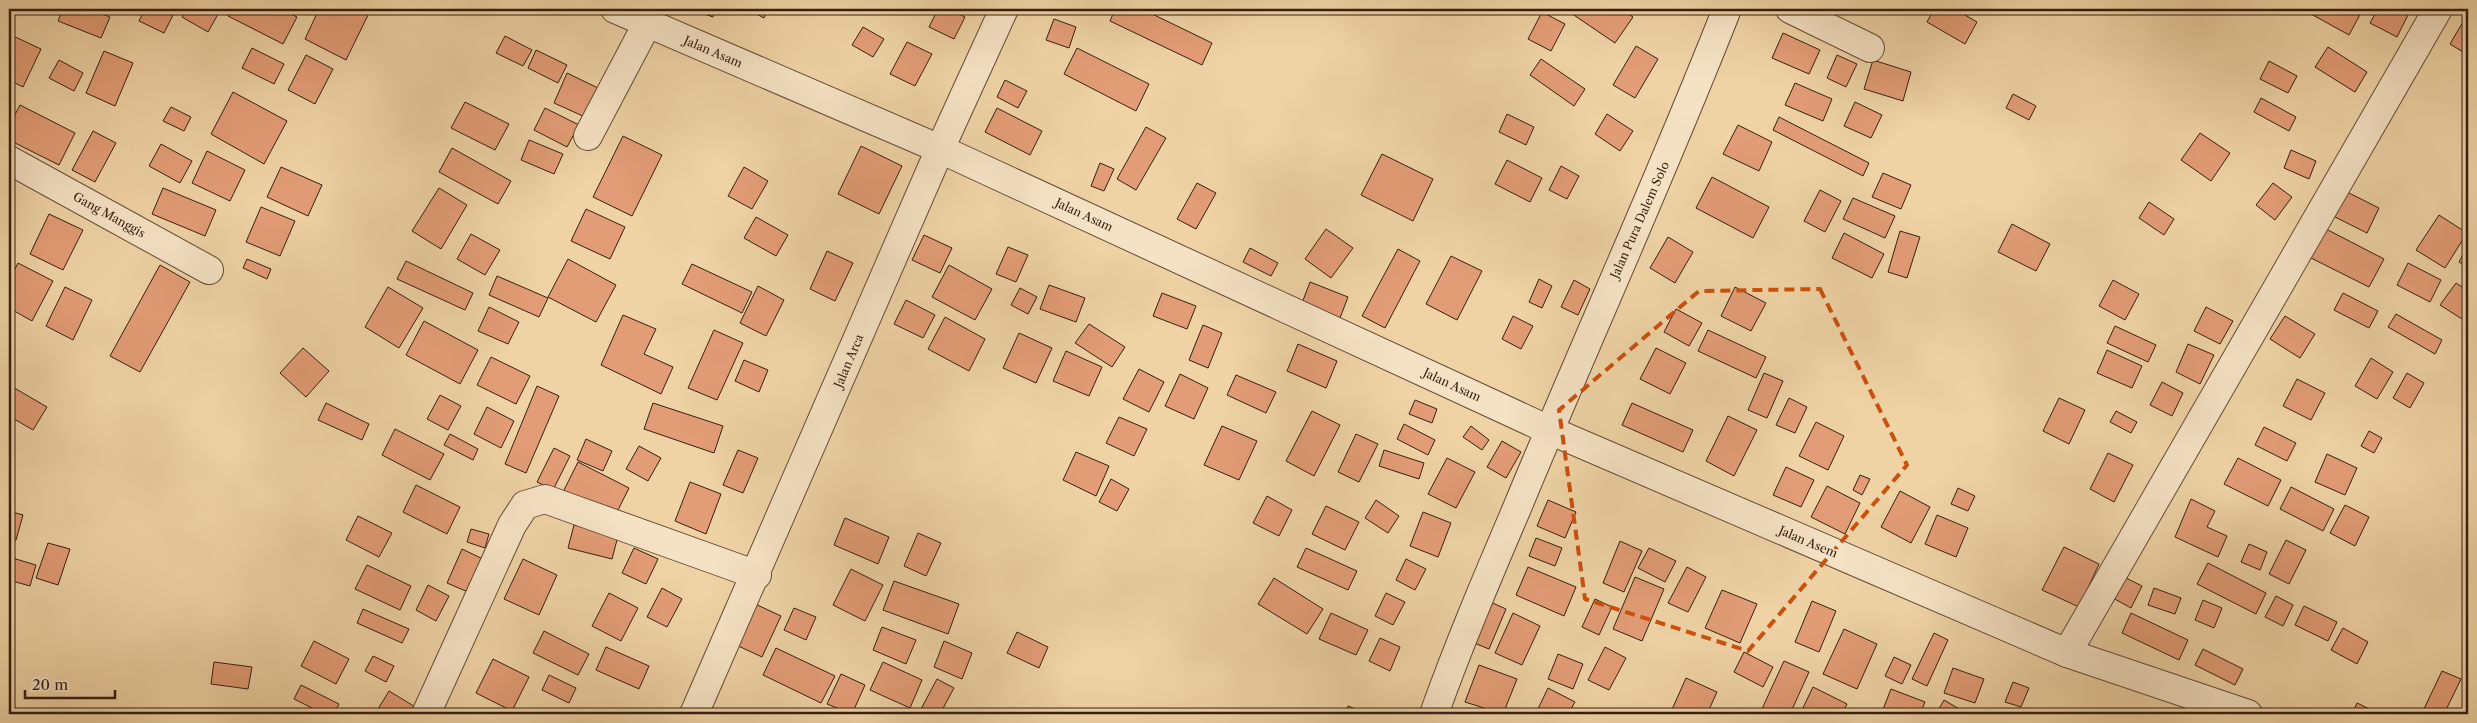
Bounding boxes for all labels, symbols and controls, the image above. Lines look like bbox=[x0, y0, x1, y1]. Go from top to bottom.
street label: Jalan Asam bbox=[680, 32, 745, 71]
street label: Jalan Pura Dalem Solo bbox=[1606, 159, 1672, 283]
street label: Gang Manggis bbox=[70, 189, 148, 241]
street label: Jalan Asam bbox=[1051, 194, 1116, 234]
street label: Jalan Arca bbox=[830, 331, 867, 392]
street label: Jalan Asam bbox=[1419, 364, 1484, 404]
street label: Jalan Asem bbox=[1775, 522, 1840, 561]
scale bar bbox=[25, 668, 115, 700]
text: 20 m bbox=[32, 675, 68, 694]

